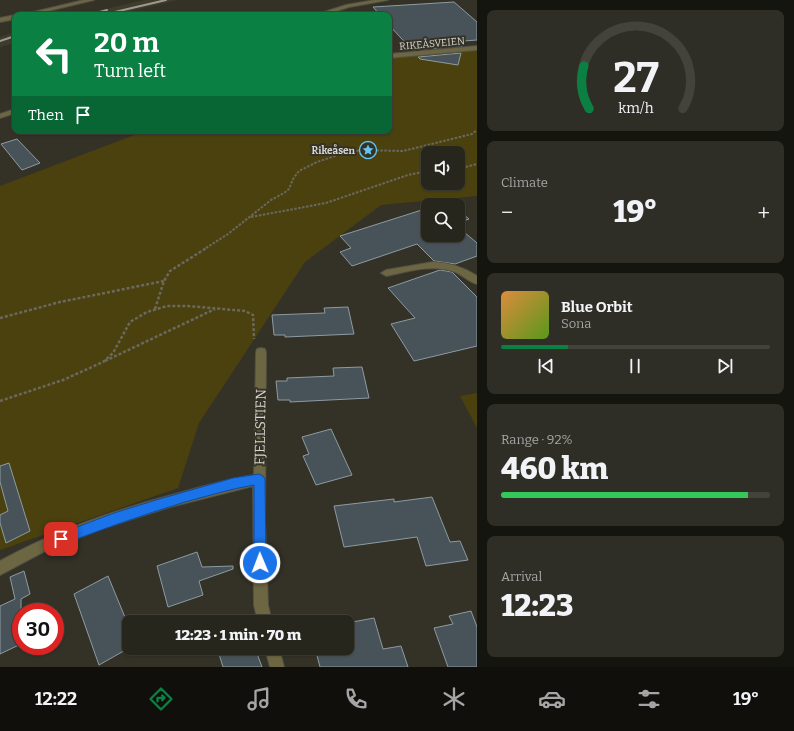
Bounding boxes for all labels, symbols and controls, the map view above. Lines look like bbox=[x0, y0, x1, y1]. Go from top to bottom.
text: 20 m bbox=[94, 26, 159, 59]
icon: left bbox=[28, 28, 80, 80]
street label: RIKEÅSVEIEN bbox=[399, 33, 465, 53]
text: 27 bbox=[613, 53, 658, 103]
text: Turn left bbox=[94, 60, 166, 82]
text: km/h bbox=[618, 99, 653, 116]
icon: arrive bbox=[72, 104, 94, 126]
text: Then bbox=[28, 106, 64, 124]
place icon: Rikeåsen bbox=[358, 140, 378, 160]
place label: Rikeåsen bbox=[312, 144, 356, 157]
map controls bbox=[421, 146, 465, 242]
button: sound bbox=[421, 146, 465, 190]
text: Climate bbox=[501, 175, 548, 190]
text: 19° bbox=[613, 194, 657, 230]
button: search bbox=[421, 198, 465, 242]
text: − bbox=[501, 199, 513, 226]
text: + bbox=[757, 199, 770, 226]
text: Blue Orbit bbox=[561, 298, 633, 316]
text: Sona bbox=[561, 316, 591, 331]
icon: previous bbox=[535, 355, 557, 377]
icon: pause bbox=[624, 355, 646, 377]
icon: next bbox=[714, 355, 736, 377]
street label: FJELLSTIEN bbox=[251, 389, 270, 465]
text: Range · 92% bbox=[501, 432, 573, 447]
text: 460 km bbox=[501, 451, 608, 487]
pin bbox=[44, 522, 78, 556]
icon: arrive bbox=[50, 528, 72, 550]
position arrow bbox=[239, 542, 281, 584]
text: Arrival bbox=[501, 569, 542, 584]
text: 12:23 bbox=[501, 588, 573, 624]
speed limit sign: 30 bbox=[12, 603, 64, 655]
text: 12:23 · 1 min · 70 m bbox=[175, 626, 301, 644]
icon: directions bbox=[147, 685, 175, 713]
icon: music bbox=[245, 685, 273, 713]
icon: phone bbox=[342, 685, 370, 713]
icon: climate bbox=[440, 685, 468, 713]
icon: car bbox=[538, 685, 566, 713]
icon: filters bbox=[635, 685, 663, 713]
text: 12:22 bbox=[35, 688, 77, 710]
text: 19° bbox=[733, 688, 759, 710]

